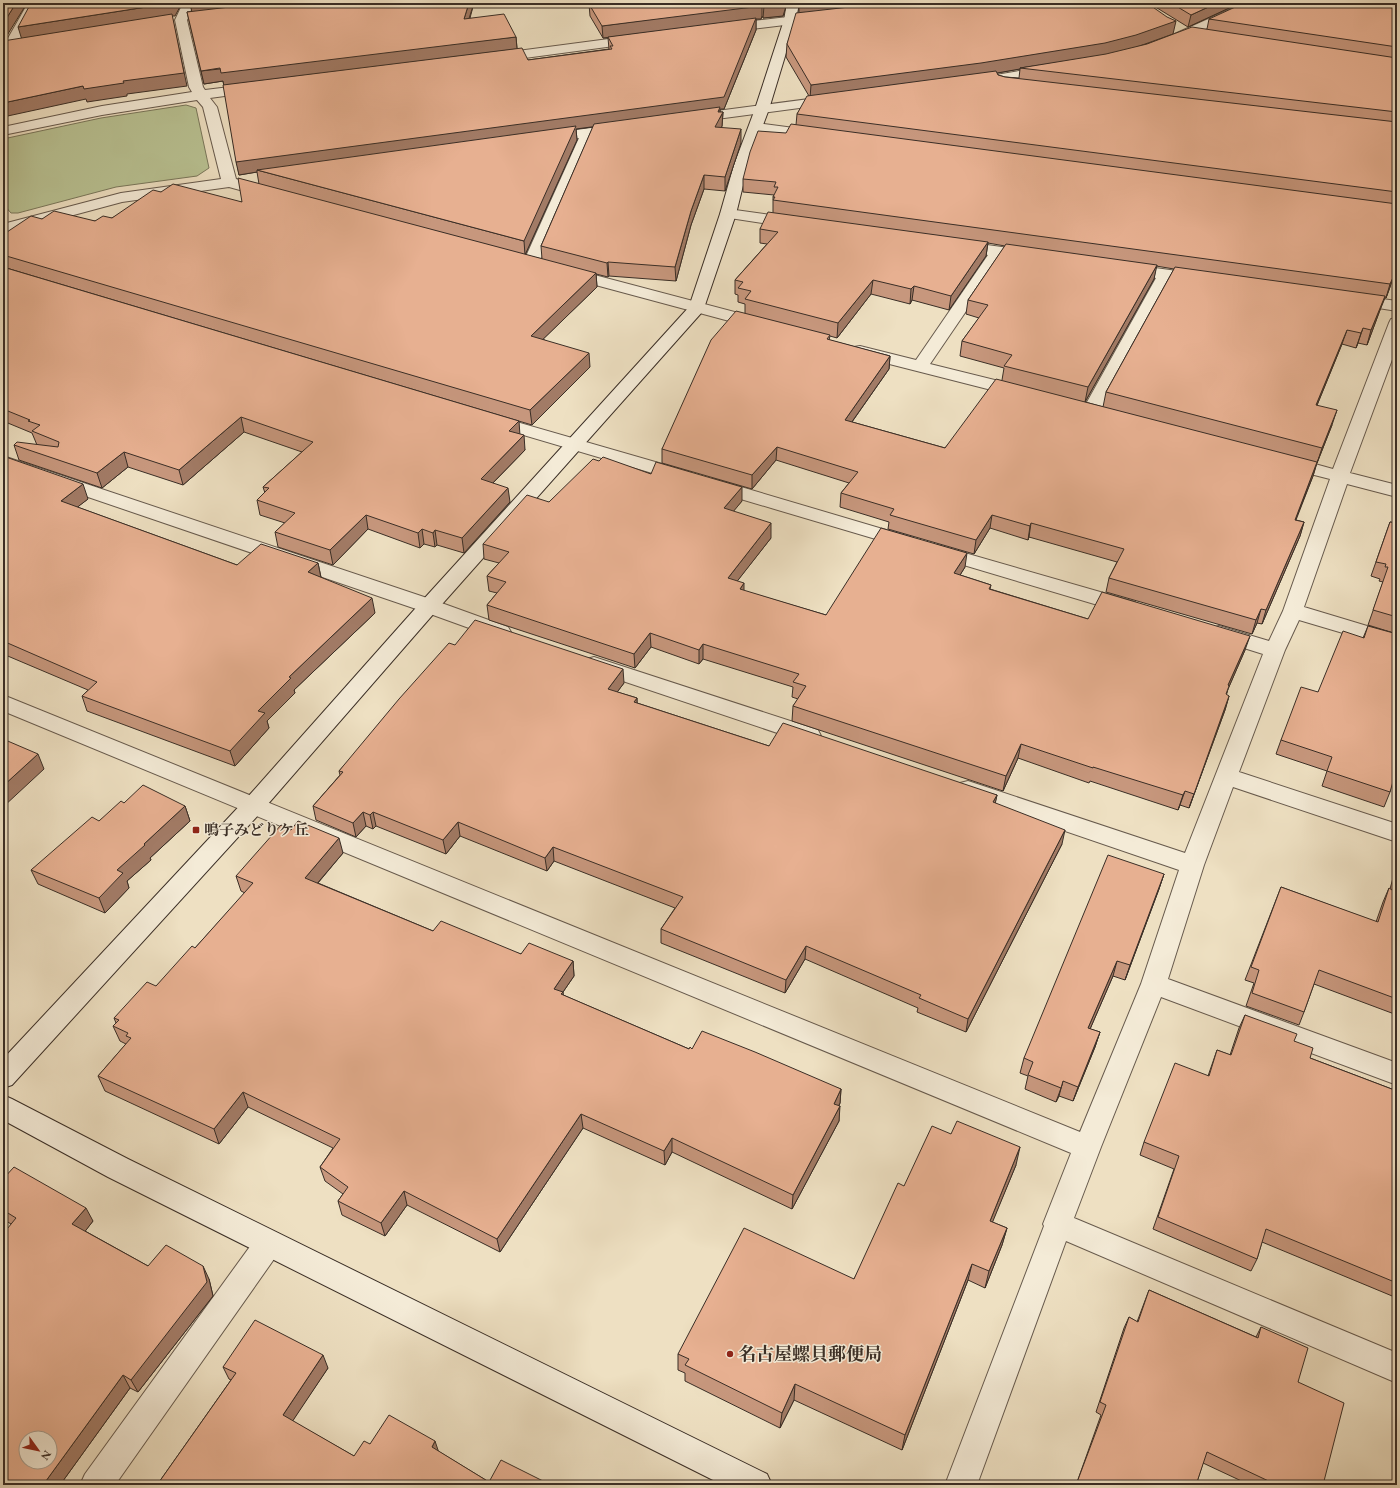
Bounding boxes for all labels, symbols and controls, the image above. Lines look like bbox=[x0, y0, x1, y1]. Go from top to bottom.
place label: 鳴子みどりケ丘 bbox=[204, 820, 309, 839]
marker: 鳴子みどりケ丘 bbox=[191, 825, 201, 835]
place label: 名古屋螺貝郵便局 bbox=[738, 1342, 882, 1365]
marker: 名古屋螺貝郵便局 bbox=[725, 1349, 735, 1359]
north arrow bbox=[18, 1430, 58, 1470]
text: N bbox=[38, 1448, 55, 1463]

